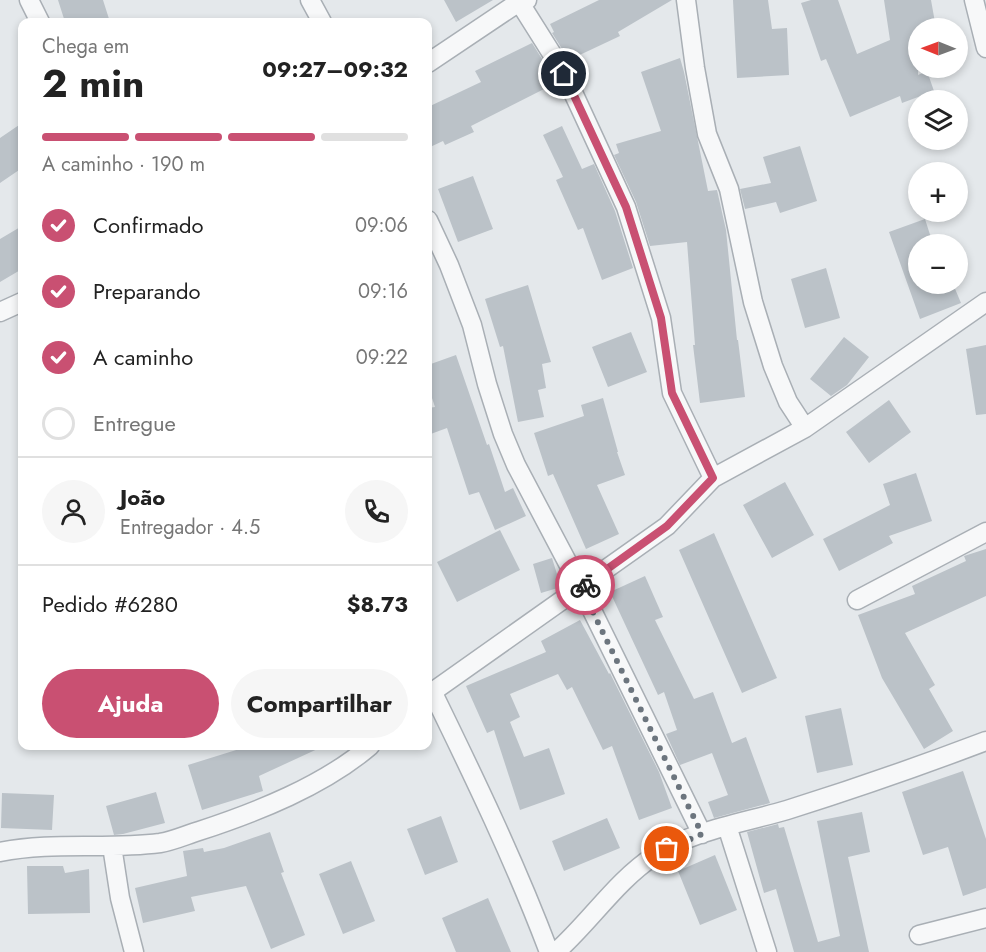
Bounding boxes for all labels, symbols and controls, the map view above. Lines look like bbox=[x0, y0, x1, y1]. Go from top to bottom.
north arrow bbox=[908, 18, 968, 78]
map controls bbox=[908, 18, 968, 294]
text: Chega em bbox=[42, 32, 129, 61]
pin bbox=[538, 48, 589, 99]
text: 09:27–09:32 bbox=[262, 53, 408, 85]
text: 2 min bbox=[42, 55, 144, 112]
icon: home bbox=[547, 57, 580, 90]
button: layers bbox=[908, 90, 968, 150]
text: A caminho · 190 m bbox=[42, 150, 205, 179]
button: + bbox=[908, 162, 968, 222]
icon: check bbox=[42, 209, 75, 242]
text: Confirmado bbox=[93, 209, 203, 241]
text: 09:06 bbox=[355, 211, 408, 240]
button: − bbox=[908, 234, 968, 294]
icon: check bbox=[42, 275, 75, 308]
text: Preparando bbox=[93, 275, 201, 307]
text: 09:16 bbox=[358, 277, 408, 306]
icon: check bbox=[42, 341, 75, 374]
text: A caminho bbox=[93, 341, 193, 373]
text: 09:22 bbox=[356, 343, 408, 372]
text: Entregue bbox=[93, 407, 176, 439]
button: person bbox=[42, 480, 105, 543]
button: phone bbox=[345, 480, 408, 543]
text: João bbox=[120, 481, 165, 513]
text: Entregador · 4.5 bbox=[120, 513, 260, 542]
courier bbox=[555, 555, 615, 615]
icon: bike bbox=[569, 569, 602, 602]
text: Pedido #6280 bbox=[42, 588, 178, 620]
text: $8.73 bbox=[347, 588, 408, 620]
button: Ajuda bbox=[42, 669, 219, 738]
button: Compartilhar bbox=[231, 669, 408, 738]
pin bbox=[641, 823, 692, 874]
icon: bag bbox=[650, 832, 683, 865]

